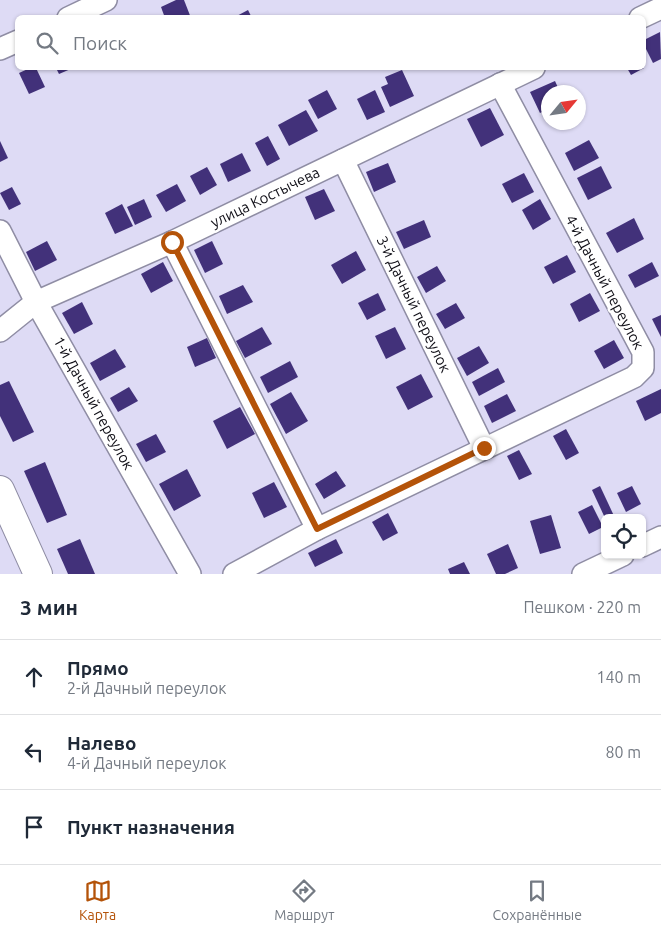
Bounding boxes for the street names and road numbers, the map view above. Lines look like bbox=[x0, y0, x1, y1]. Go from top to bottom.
street label: улица Костычева bbox=[208, 163, 322, 231]
street label: 4-й Дачный переулок bbox=[562, 212, 648, 352]
street label: 3-й Дачный переулок bbox=[374, 233, 455, 375]
street label: 1-й Дачный переулок bbox=[50, 333, 138, 473]

